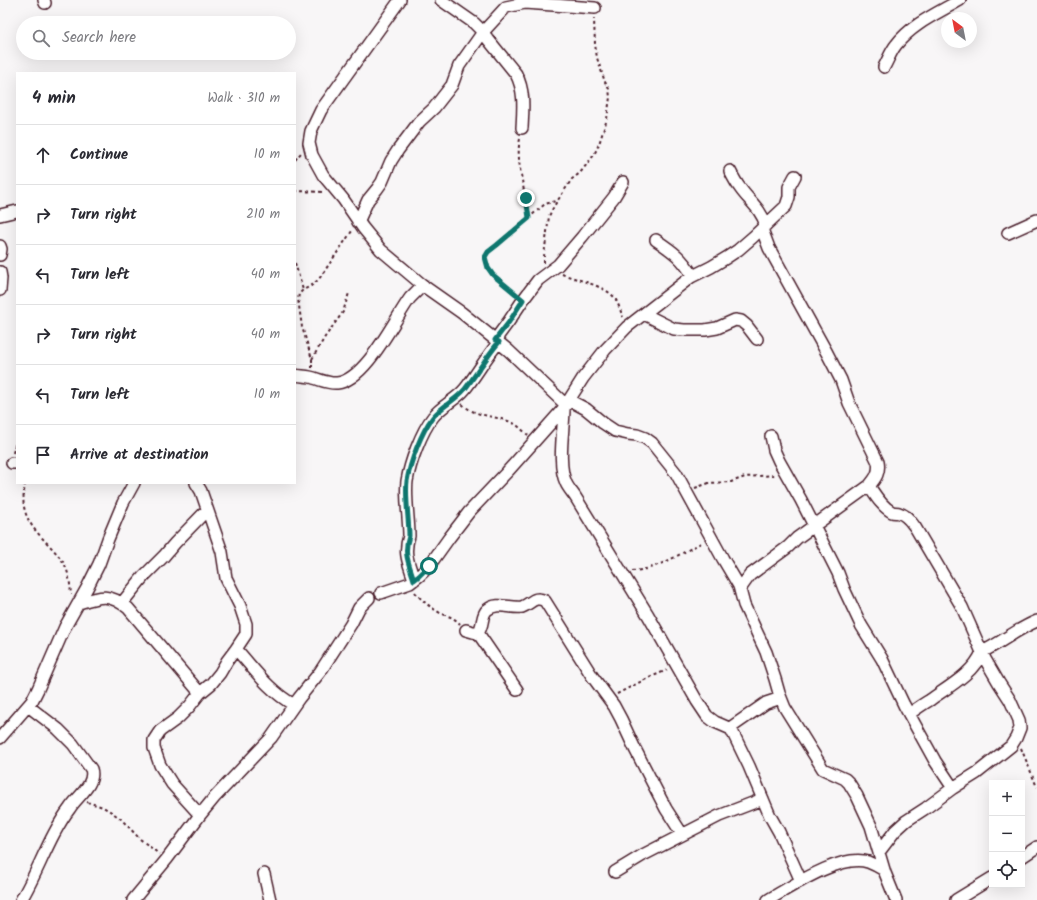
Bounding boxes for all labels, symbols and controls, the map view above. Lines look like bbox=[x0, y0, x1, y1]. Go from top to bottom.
north arrow bbox=[941, 12, 977, 48]
search box bbox=[16, 16, 296, 60]
text: Search here bbox=[62, 26, 136, 50]
icon: search bbox=[30, 27, 52, 49]
text: 4 min bbox=[32, 85, 76, 112]
text: Walk · 310 m bbox=[207, 88, 280, 109]
text: Continue bbox=[70, 143, 128, 167]
icon: ahead bbox=[32, 144, 54, 166]
text: 10 m bbox=[254, 144, 280, 165]
route end bbox=[517, 189, 535, 207]
text: Turn right bbox=[70, 203, 137, 227]
icon: right bbox=[32, 204, 54, 226]
text: 210 m bbox=[246, 204, 280, 225]
text: Turn left bbox=[70, 263, 130, 287]
icon: left bbox=[32, 264, 54, 286]
text: 40 m bbox=[251, 264, 280, 285]
text: Turn right bbox=[70, 323, 137, 347]
icon: right bbox=[32, 324, 54, 346]
text: 40 m bbox=[251, 324, 280, 345]
text: Turn left bbox=[70, 383, 130, 407]
icon: left bbox=[32, 384, 54, 406]
text: 10 m bbox=[254, 384, 280, 405]
text: Arrive at destination bbox=[70, 443, 209, 467]
icon: arrive bbox=[32, 444, 54, 466]
route start bbox=[420, 557, 438, 575]
map controls bbox=[989, 780, 1025, 888]
button: + bbox=[989, 780, 1025, 816]
button: − bbox=[989, 816, 1025, 852]
button: locate bbox=[989, 852, 1025, 888]

